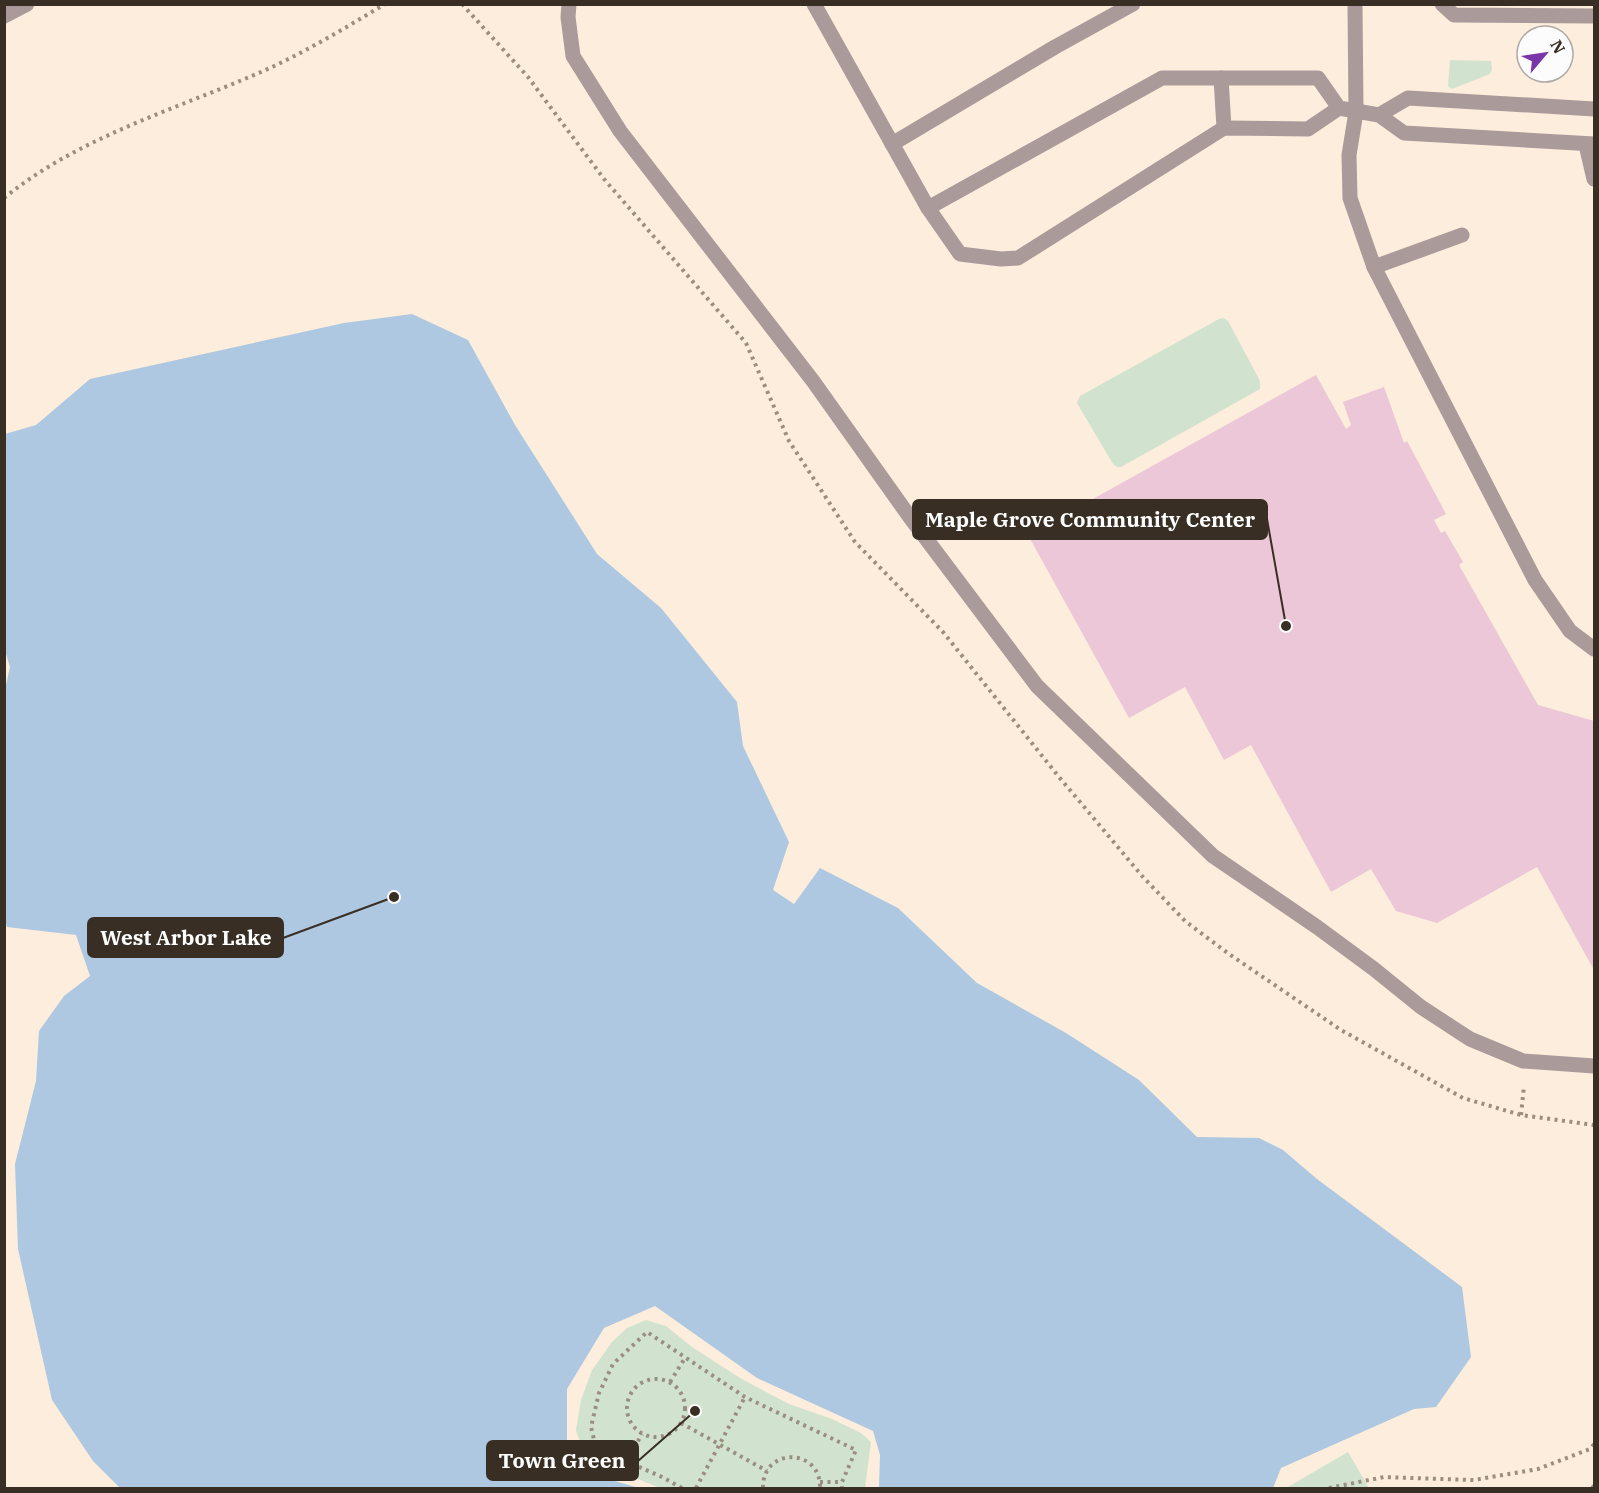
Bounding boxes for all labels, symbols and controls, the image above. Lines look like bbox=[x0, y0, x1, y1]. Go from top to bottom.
north arrow bbox=[1515, 24, 1575, 84]
text: N bbox=[1546, 36, 1570, 57]
callout: Maple Grove Community Center bbox=[913, 500, 1267, 539]
text: Maple Grove Community Center bbox=[925, 505, 1256, 533]
callout: West Arbor Lake bbox=[88, 918, 283, 957]
text: West Arbor Lake bbox=[100, 923, 272, 951]
callout: Town Green bbox=[487, 1441, 638, 1480]
text: Town Green bbox=[498, 1446, 626, 1474]

